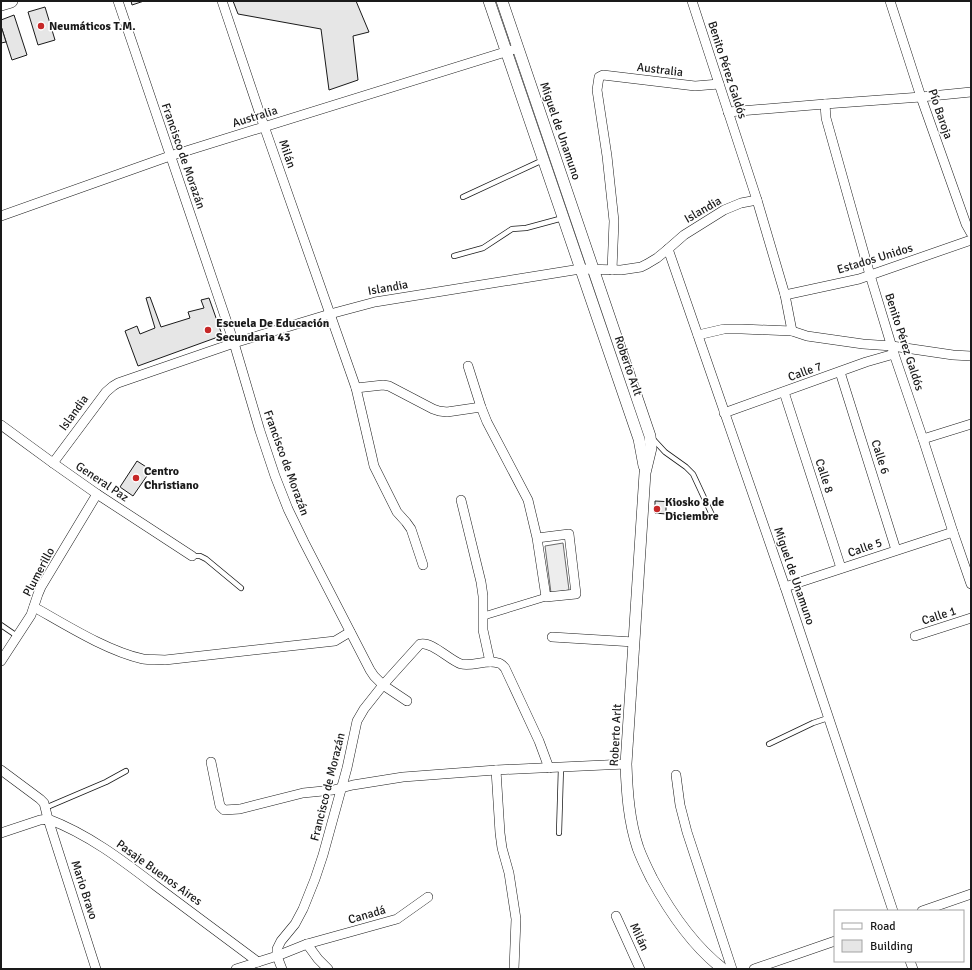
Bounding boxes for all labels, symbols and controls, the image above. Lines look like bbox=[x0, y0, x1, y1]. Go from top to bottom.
place label: Neumáticos T.M. bbox=[49, 19, 136, 34]
street label: Benito Pérez Galdós bbox=[704, 19, 750, 121]
marker: Neumáticos T.M. bbox=[36, 21, 46, 31]
street label: Australia bbox=[636, 60, 684, 80]
street label: Miguel de Unamuno bbox=[536, 80, 584, 182]
street label: Pío Baroja bbox=[924, 87, 956, 141]
street label: Francisco de Morazán bbox=[158, 101, 208, 211]
street label: Australia bbox=[231, 103, 279, 131]
street label: Milán bbox=[275, 138, 299, 170]
street label: Islandia bbox=[682, 193, 724, 227]
street label: Estados Unidos bbox=[835, 240, 915, 278]
street label: Islandia bbox=[367, 277, 409, 299]
street label: Benito Pérez Galdós bbox=[881, 291, 927, 393]
place label: Escuela De Educación Secundaria 43 bbox=[216, 316, 330, 345]
marker: Escuela De Educación Secundaria 43 bbox=[203, 325, 213, 335]
street label: Roberto Arlt bbox=[611, 334, 645, 398]
street label: Calle 7 bbox=[786, 359, 824, 385]
street label: Islandia bbox=[56, 392, 92, 434]
street label: Francisco de Morazán bbox=[260, 408, 312, 518]
street label: Calle 6 bbox=[867, 438, 893, 476]
street label: Calle 8 bbox=[811, 457, 837, 495]
street label: General Paz bbox=[73, 459, 131, 505]
place label: Centro Christiano bbox=[144, 464, 199, 493]
marker: Centro Christiano bbox=[131, 473, 141, 483]
place label: Kiosko 8 de Diciembre bbox=[665, 495, 724, 524]
marker: Kiosko 8 de Diciembre bbox=[652, 504, 662, 514]
street label: Miguel de Unamuno bbox=[770, 525, 818, 627]
street label: Calle 5 bbox=[846, 535, 884, 561]
street label: Plumerillo bbox=[20, 545, 58, 599]
street label: Calle 1 bbox=[920, 603, 958, 629]
street label: Roberto Arlt bbox=[607, 703, 625, 767]
street label: Francisco de Morazán bbox=[307, 731, 349, 843]
street label: Pasaje Buenos Aires bbox=[113, 837, 205, 909]
street label: Mario Bravo bbox=[67, 858, 101, 922]
street label: Canadá bbox=[347, 903, 387, 927]
legend bbox=[834, 910, 964, 962]
text: Road bbox=[870, 919, 896, 934]
street label: Milán bbox=[626, 921, 652, 953]
text: Building bbox=[870, 939, 913, 954]

